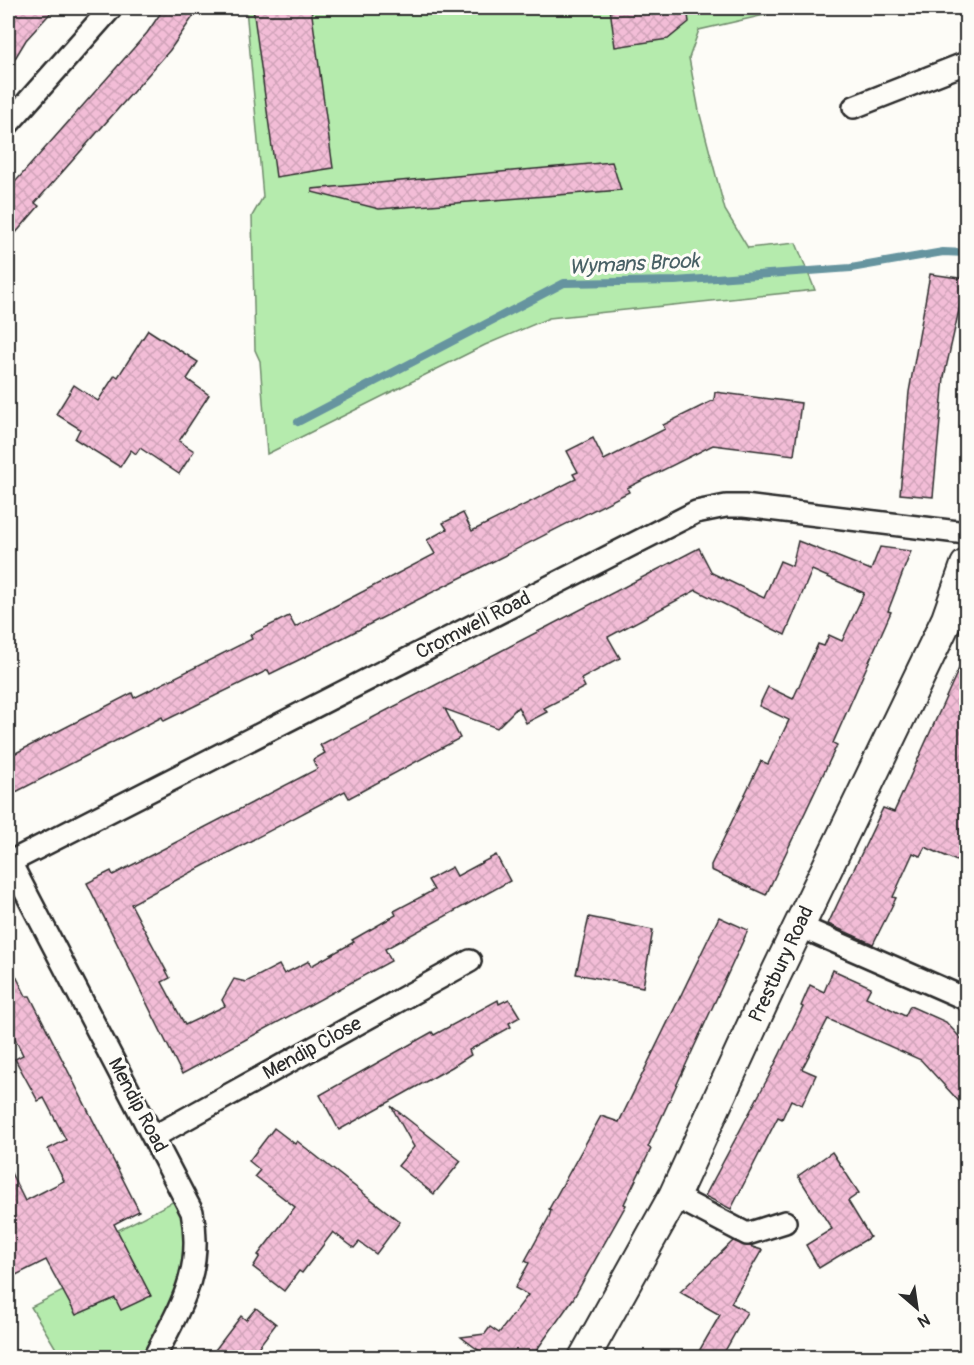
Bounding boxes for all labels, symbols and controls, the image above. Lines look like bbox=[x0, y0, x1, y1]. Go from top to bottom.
water label: Wymans Brook bbox=[568, 247, 702, 281]
street label: Cromwell Road bbox=[411, 585, 535, 665]
street label: Prestbury Road bbox=[743, 902, 819, 1026]
street label: Mendip Close bbox=[258, 1011, 366, 1085]
street label: Mendip Road bbox=[103, 1053, 173, 1157]
north arrow bbox=[887, 1278, 947, 1338]
text: N bbox=[914, 1309, 933, 1332]

